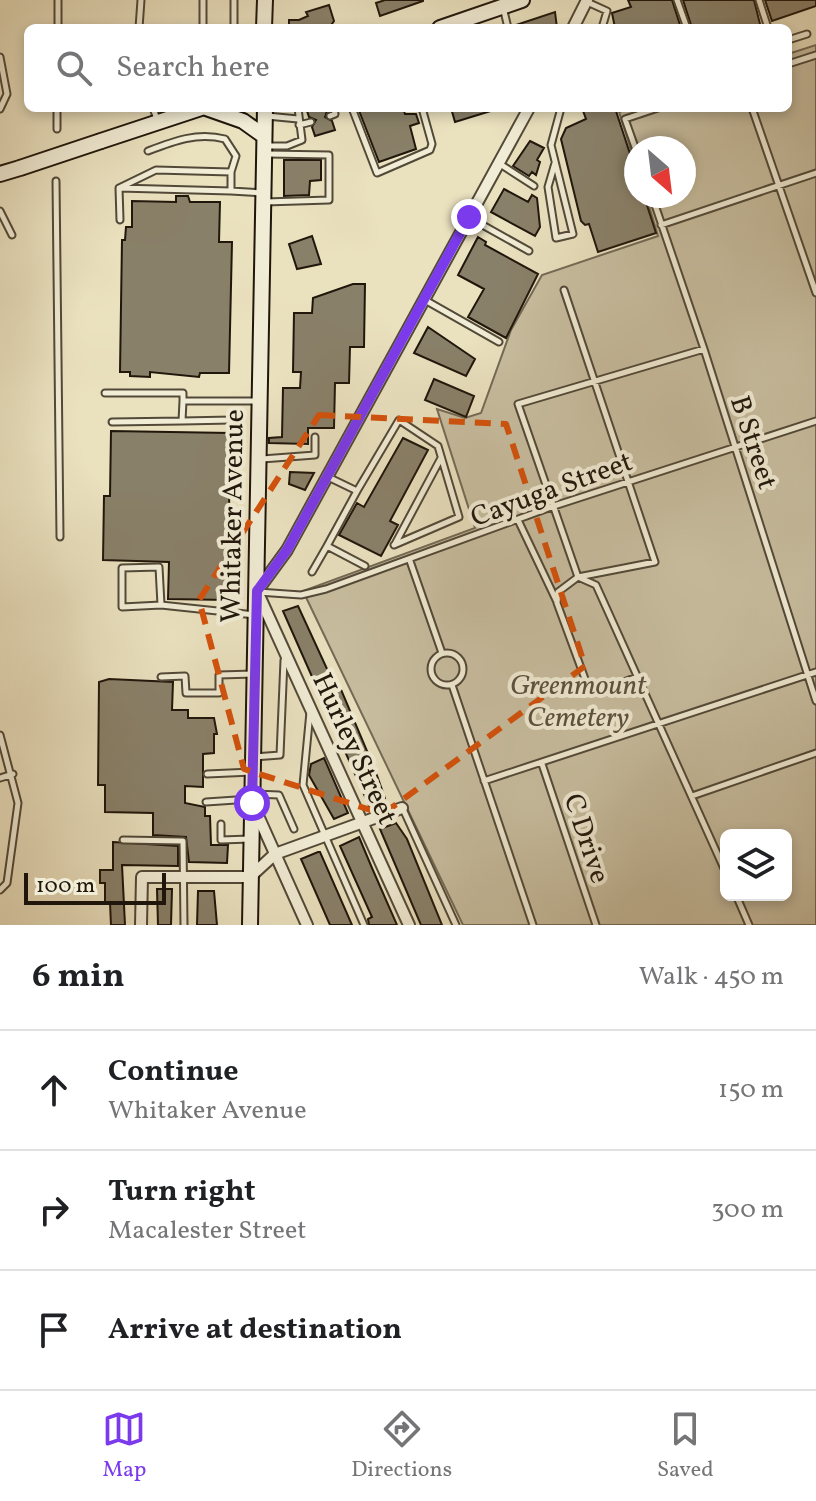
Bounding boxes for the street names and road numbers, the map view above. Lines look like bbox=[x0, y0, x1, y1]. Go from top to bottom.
street label: B Street bbox=[719, 391, 786, 495]
street label: Whitaker Avenue bbox=[212, 409, 255, 623]
street label: Cayuga Street bbox=[466, 443, 638, 538]
street label: Hurley Street bbox=[302, 667, 406, 831]
street label: C Drive bbox=[553, 789, 618, 889]

